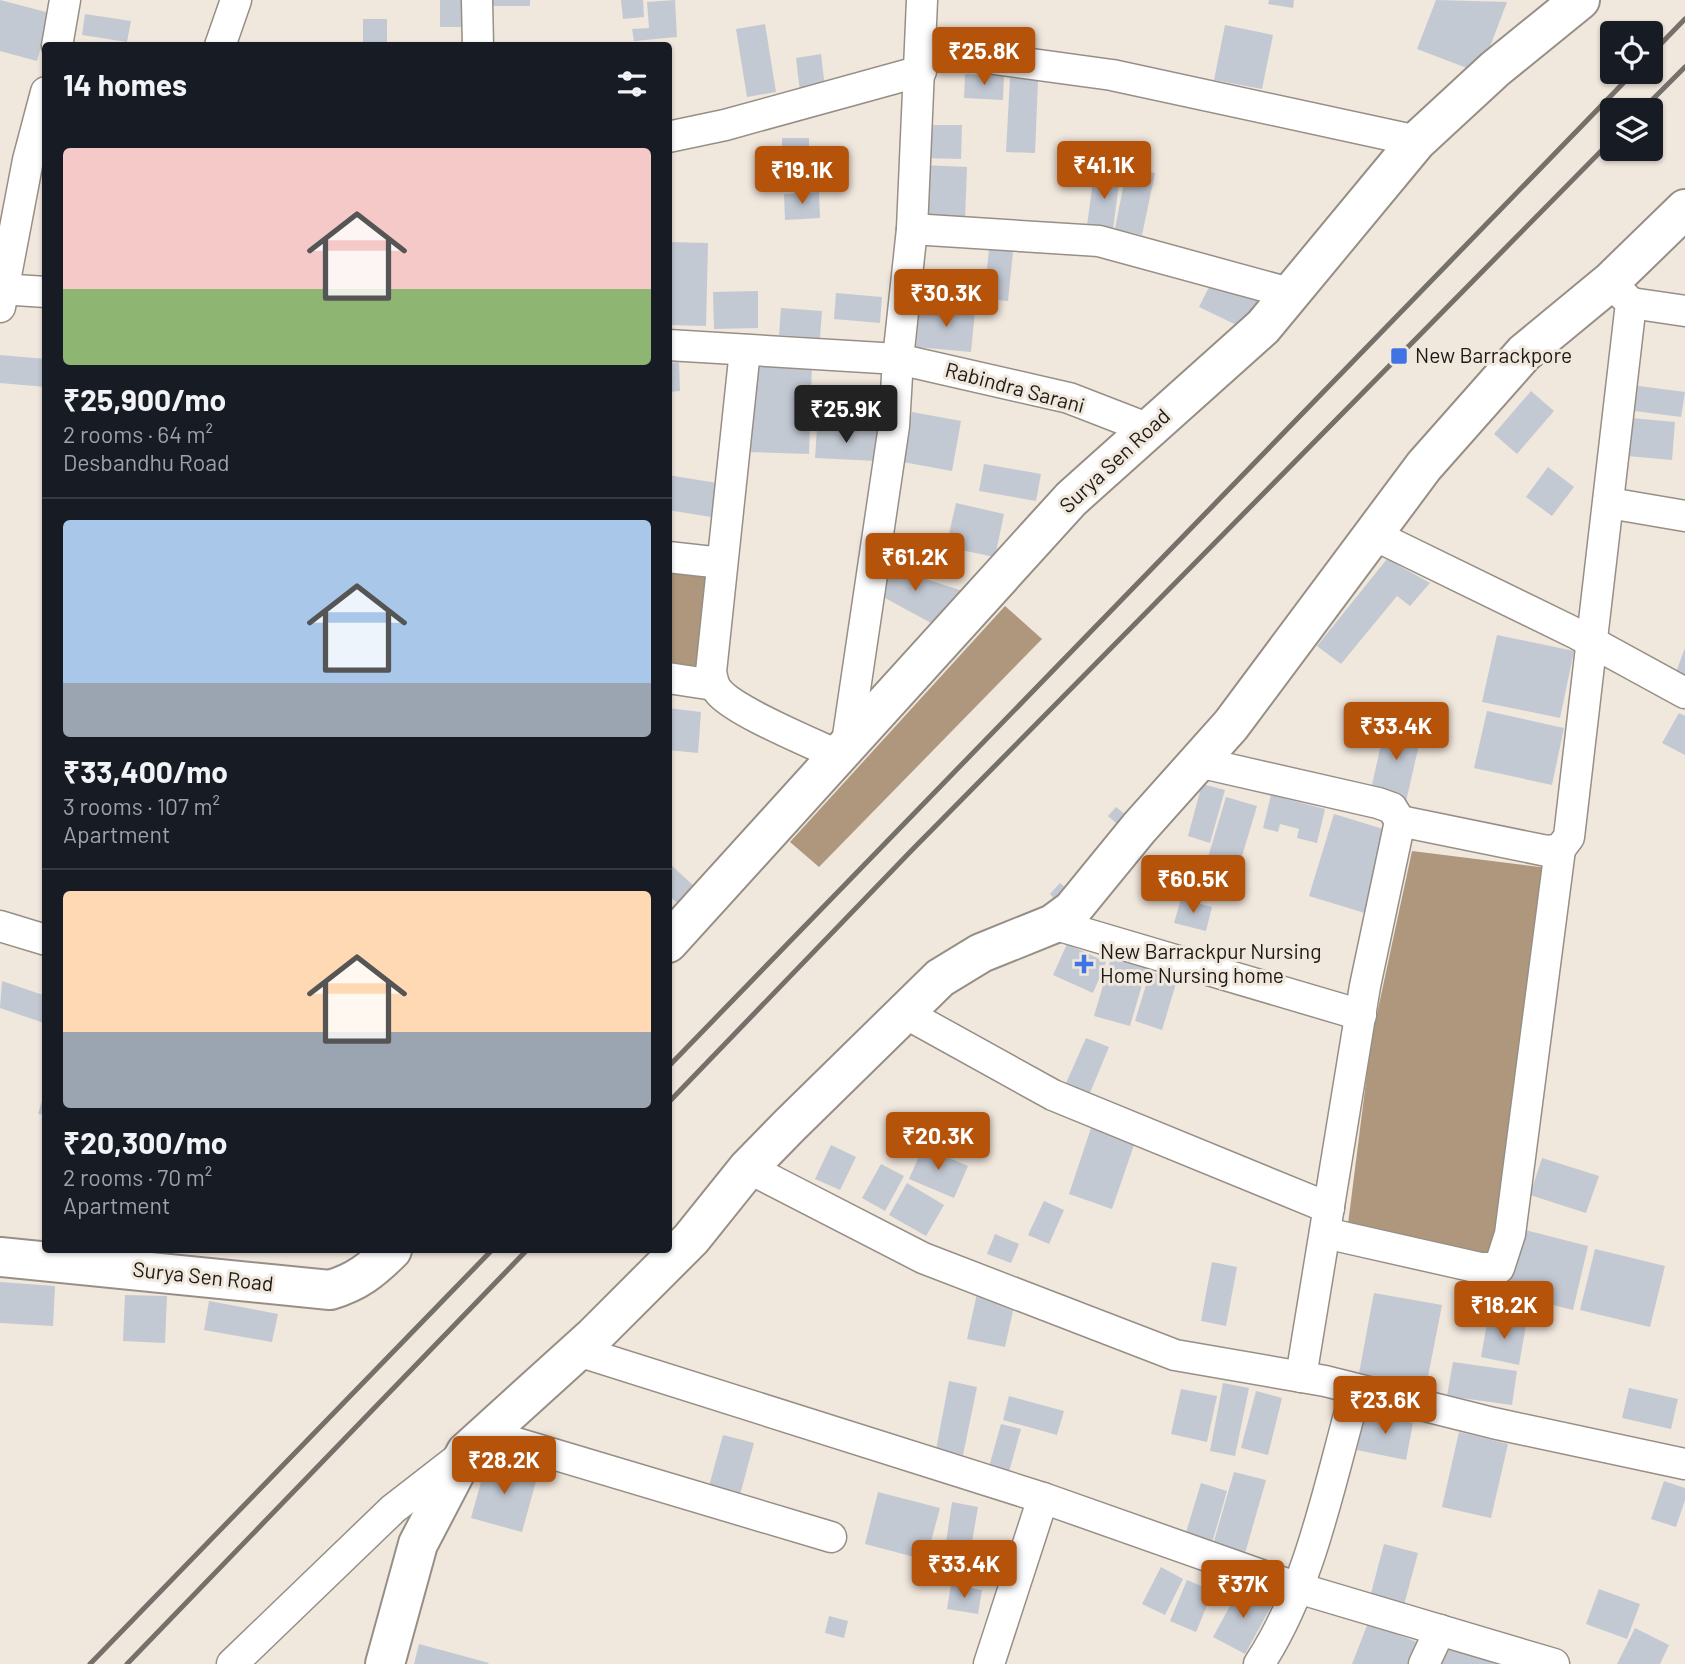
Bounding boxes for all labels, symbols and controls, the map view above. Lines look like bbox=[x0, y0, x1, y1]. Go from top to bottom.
map controls bbox=[1600, 21, 1663, 161]
button: locate bbox=[1600, 21, 1663, 84]
pin: ₹25.8K bbox=[927, 28, 1041, 87]
text: ₹25.8K bbox=[948, 36, 1020, 64]
icon: filters bbox=[613, 65, 651, 103]
text: 14 homes bbox=[63, 66, 187, 102]
button: layers bbox=[1600, 98, 1663, 161]
pin: ₹41.1K bbox=[1047, 142, 1161, 201]
pin: ₹19.1K bbox=[745, 146, 859, 206]
text: ₹41.1K bbox=[1073, 150, 1135, 178]
text: ₹19.1K bbox=[771, 155, 833, 183]
icon: home bbox=[294, 193, 420, 319]
pin: ₹30.3K bbox=[889, 270, 1003, 329]
text: ₹30.3K bbox=[910, 278, 982, 306]
place label: New Barrackpore bbox=[1415, 342, 1572, 367]
marker: New Barrackpore bbox=[1389, 346, 1409, 366]
street label: Rabindra Sarani bbox=[943, 356, 1088, 417]
text: ₹25,900/mo bbox=[63, 381, 226, 417]
pin: ₹25.9K bbox=[789, 386, 903, 445]
text: ₹25.9K bbox=[810, 394, 882, 422]
street label: Surya Sen Road bbox=[1054, 402, 1174, 517]
text: 2 rooms · 64 m² bbox=[63, 420, 213, 448]
text: Desbandhu Road bbox=[63, 448, 230, 476]
pin: ₹61.2K bbox=[858, 534, 972, 593]
text: ₹61.2K bbox=[882, 542, 948, 570]
icon: home bbox=[294, 565, 420, 691]
pin: ₹33.4K bbox=[1339, 702, 1453, 762]
text: ₹33.4K bbox=[1360, 711, 1432, 739]
text: ₹33,400/mo bbox=[63, 753, 228, 789]
text: 3 rooms · 107 m² bbox=[63, 792, 220, 820]
text: Apartment bbox=[63, 820, 170, 848]
pin: ₹60.5K bbox=[1136, 856, 1250, 915]
text: ₹60.5K bbox=[1157, 864, 1229, 892]
icon: home bbox=[294, 936, 420, 1062]
place label: New Barrackpur Nursing Home Nursing home bbox=[1100, 938, 1321, 987]
marker: New Barrackpur Nursing Home Nursing home bbox=[1074, 954, 1094, 974]
pin: ₹20.3K bbox=[881, 1112, 995, 1172]
text: ₹20.3K bbox=[902, 1121, 974, 1149]
text: ₹20,300/mo bbox=[63, 1124, 227, 1160]
text: 2 rooms · 70 m² bbox=[63, 1163, 212, 1191]
text: Apartment bbox=[63, 1191, 170, 1219]
street label: Surya Sen Road bbox=[131, 1256, 275, 1295]
pin: ₹18.2K bbox=[1447, 1282, 1561, 1341]
text: ₹18.2K bbox=[1470, 1290, 1538, 1318]
pin: ₹23.6K bbox=[1328, 1376, 1442, 1436]
text: ₹23.6K bbox=[1349, 1385, 1421, 1413]
pin: ₹28.2K bbox=[447, 1436, 561, 1496]
text: ₹28.2K bbox=[468, 1445, 540, 1473]
pin: ₹33.4K bbox=[907, 1540, 1021, 1600]
text: ₹33.4K bbox=[928, 1549, 1000, 1577]
pin: ₹37K bbox=[1202, 1560, 1284, 1620]
text: ₹37K bbox=[1217, 1569, 1269, 1597]

